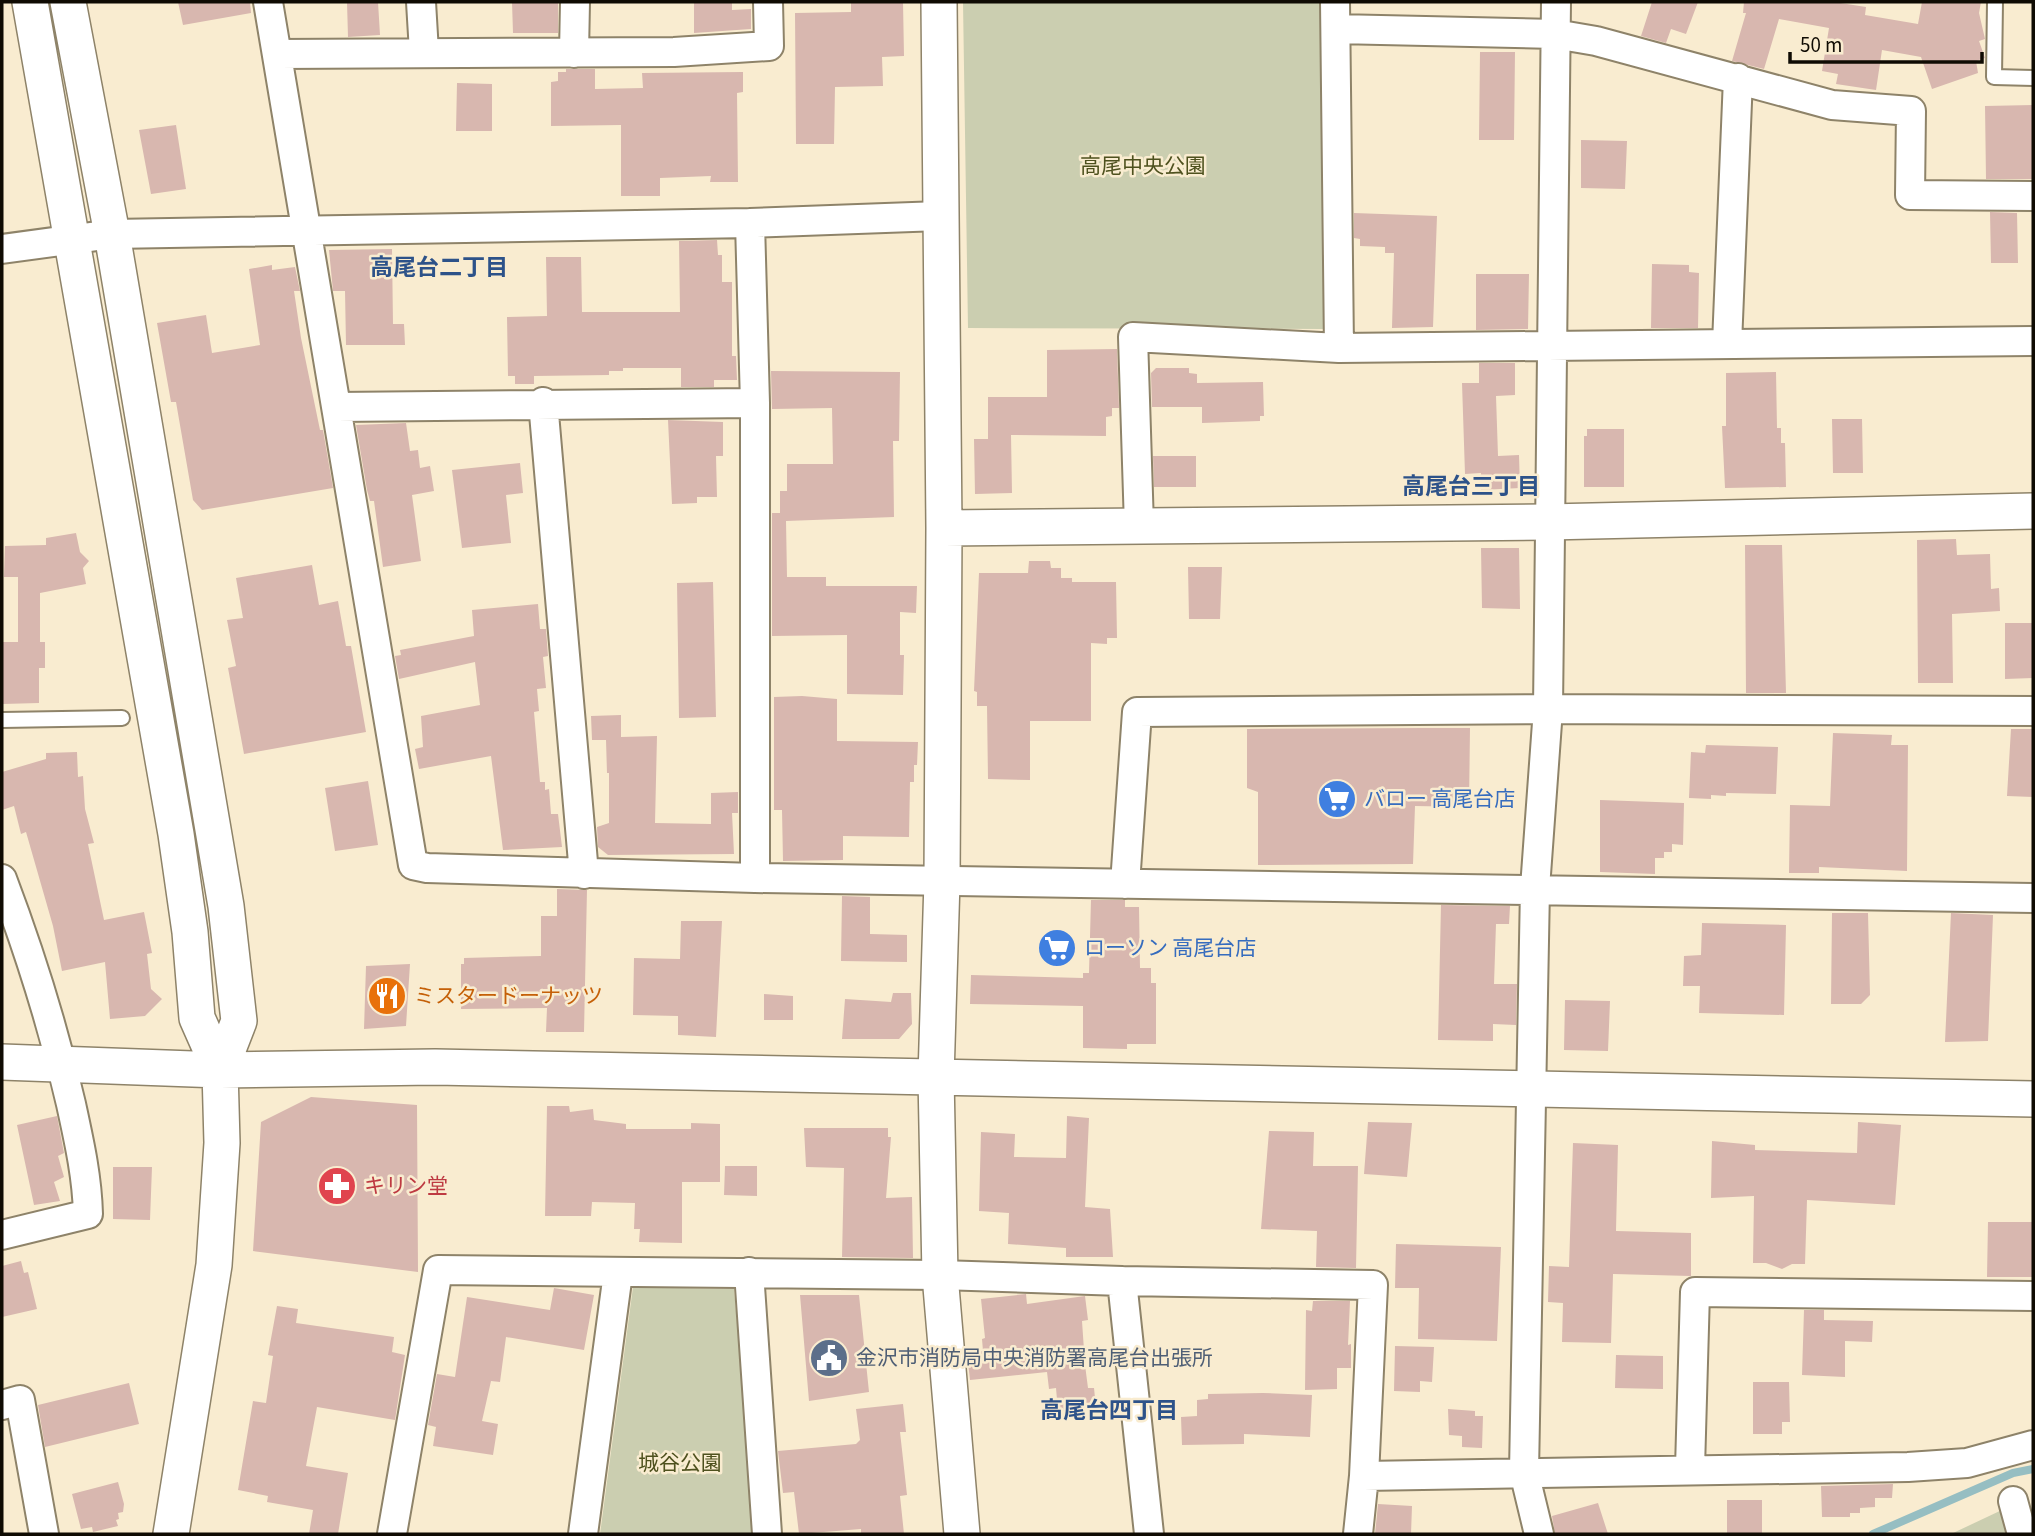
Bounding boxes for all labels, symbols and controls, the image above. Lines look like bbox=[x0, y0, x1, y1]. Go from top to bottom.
scale bar bbox=[1790, 21, 1982, 65]
text: 50 m bbox=[1800, 30, 1842, 60]
park label: 高尾中央公園 bbox=[1080, 151, 1206, 181]
district label: 高尾台二丁目 bbox=[370, 251, 508, 284]
district label: 高尾台三丁目 bbox=[1402, 470, 1540, 503]
supermarket icon: バロー 高尾台店 bbox=[1316, 778, 1358, 820]
place label: バロー 高尾台店 bbox=[1364, 784, 1515, 814]
supermarket icon: ローソン 高尾台店 bbox=[1036, 927, 1078, 969]
place label: ローソン 高尾台店 bbox=[1084, 933, 1256, 963]
restaurant icon: ミスタードーナッツ bbox=[366, 975, 408, 1017]
place label: ミスタードーナッツ bbox=[414, 981, 603, 1011]
pharmacy icon: キリン堂 bbox=[316, 1165, 358, 1207]
place label: キリン堂 bbox=[364, 1171, 448, 1201]
public building icon: 金沢市消防局中央消防署高尾台出張所 bbox=[808, 1337, 850, 1379]
place label: 金沢市消防局中央消防署高尾台出張所 bbox=[856, 1343, 1213, 1373]
district label: 高尾台四丁目 bbox=[1040, 1394, 1178, 1427]
park label: 城谷公園 bbox=[638, 1448, 722, 1478]

